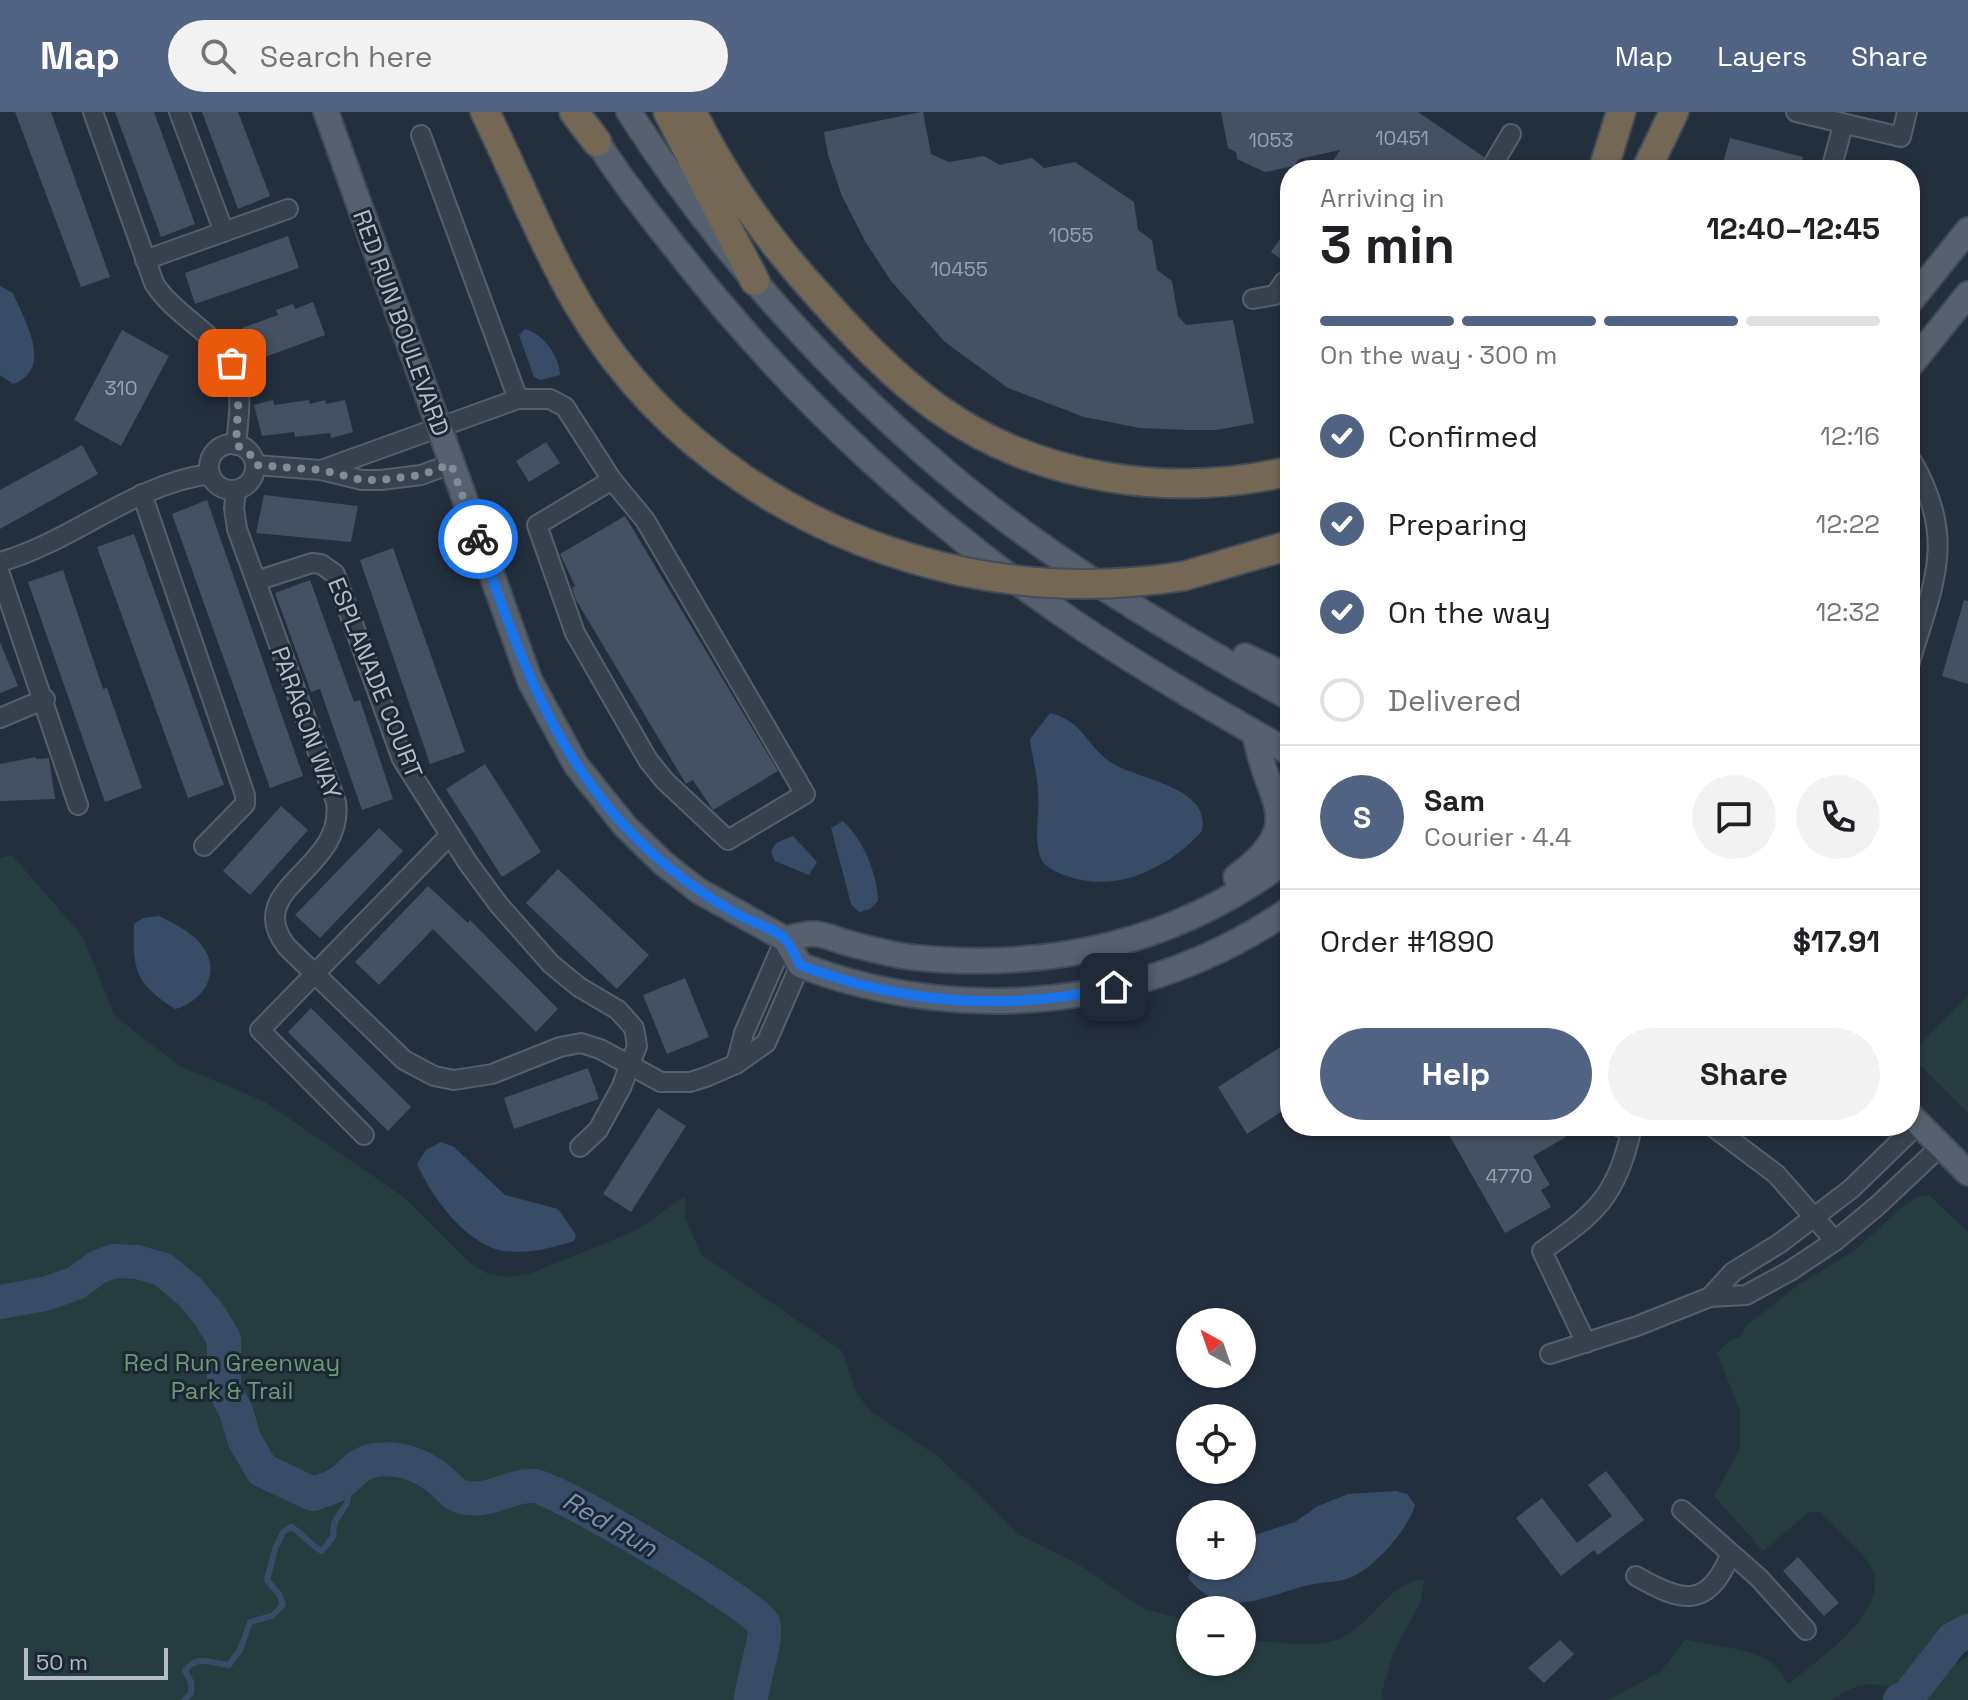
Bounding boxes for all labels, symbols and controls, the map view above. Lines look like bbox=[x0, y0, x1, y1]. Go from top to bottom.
search box bbox=[168, 20, 728, 92]
text: Map bbox=[40, 32, 120, 80]
icon: search bbox=[196, 34, 240, 78]
text: Search here bbox=[260, 37, 433, 76]
text: Map bbox=[1615, 38, 1673, 74]
text: Layers bbox=[1717, 38, 1807, 74]
text: Share bbox=[1851, 38, 1928, 74]
house number: 10451 bbox=[1375, 125, 1429, 151]
house number: 1053 bbox=[1248, 127, 1294, 153]
text: Arriving in bbox=[1320, 181, 1444, 215]
street label: RED RUN BOULEVARD bbox=[346, 206, 457, 440]
text: 12:40–12:45 bbox=[1706, 209, 1880, 248]
text: 3 min bbox=[1320, 212, 1455, 278]
house number: 1055 bbox=[1048, 222, 1094, 248]
house number: 10455 bbox=[930, 256, 988, 282]
pin bbox=[198, 329, 266, 397]
text: On the way · 300 m bbox=[1320, 338, 1557, 372]
icon: bag bbox=[210, 341, 254, 385]
house number: 310 bbox=[105, 375, 137, 401]
icon: check bbox=[1320, 414, 1364, 458]
text: Confirmed bbox=[1388, 417, 1538, 456]
text: 12:16 bbox=[1820, 419, 1880, 453]
courier bbox=[438, 499, 518, 579]
icon: check bbox=[1320, 502, 1364, 546]
text: Preparing bbox=[1388, 505, 1527, 544]
text: 12:22 bbox=[1816, 507, 1880, 541]
icon: bike bbox=[456, 517, 500, 561]
street label: ESPLANADE COURT bbox=[321, 573, 430, 783]
icon: check bbox=[1320, 590, 1364, 634]
text: On the way bbox=[1388, 593, 1551, 632]
text: 12:32 bbox=[1815, 595, 1880, 629]
street label: PARAGON WAY bbox=[264, 642, 349, 804]
text: Delivered bbox=[1388, 681, 1522, 720]
button: chat bbox=[1692, 775, 1776, 859]
button: phone bbox=[1796, 775, 1880, 859]
text: Sam bbox=[1424, 781, 1485, 820]
text: S bbox=[1353, 798, 1371, 837]
text: Courier · 4.4 bbox=[1424, 820, 1571, 854]
text: Order #1890 bbox=[1320, 922, 1495, 961]
text: $17.91 bbox=[1793, 922, 1880, 961]
pin bbox=[1080, 953, 1148, 1021]
icon: home bbox=[1092, 965, 1136, 1009]
button: Help bbox=[1320, 1028, 1592, 1120]
button: Share bbox=[1608, 1028, 1880, 1120]
house number: 4770 bbox=[1485, 1163, 1533, 1189]
north arrow bbox=[1176, 1308, 1256, 1388]
map controls bbox=[1176, 1308, 1256, 1676]
park label: Red Run Greenway Park & Trail bbox=[124, 1347, 340, 1406]
button: locate bbox=[1176, 1404, 1256, 1484]
water label: Red Run bbox=[557, 1483, 664, 1565]
button: + bbox=[1176, 1500, 1256, 1580]
button: − bbox=[1176, 1596, 1256, 1676]
scale bar bbox=[24, 1644, 168, 1680]
text: 50 m bbox=[36, 1648, 88, 1676]

